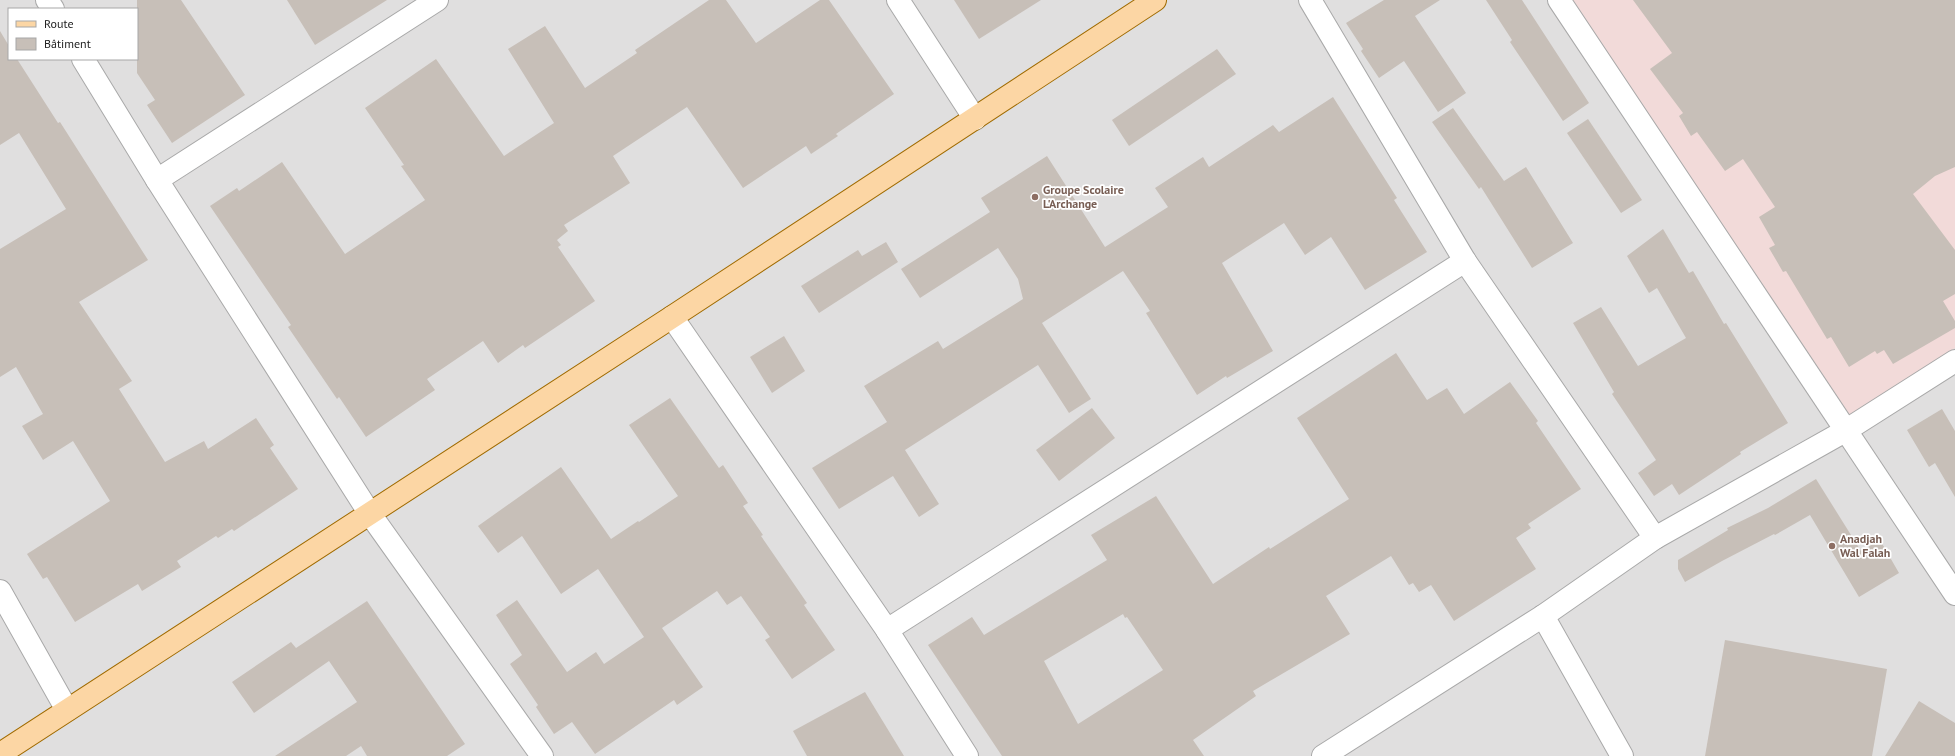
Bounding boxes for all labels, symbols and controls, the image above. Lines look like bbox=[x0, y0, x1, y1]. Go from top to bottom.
legend bbox=[8, 8, 138, 60]
text: Route bbox=[44, 16, 74, 31]
text: Bâtiment bbox=[44, 36, 91, 51]
place label: Groupe Scolaire L'Archange bbox=[1043, 182, 1124, 211]
marker: Groupe Scolaire L'Archange bbox=[1030, 192, 1040, 202]
place label: Anadjah Wal Falah bbox=[1840, 531, 1890, 560]
marker: Anadjah Wal Falah bbox=[1827, 541, 1837, 551]

